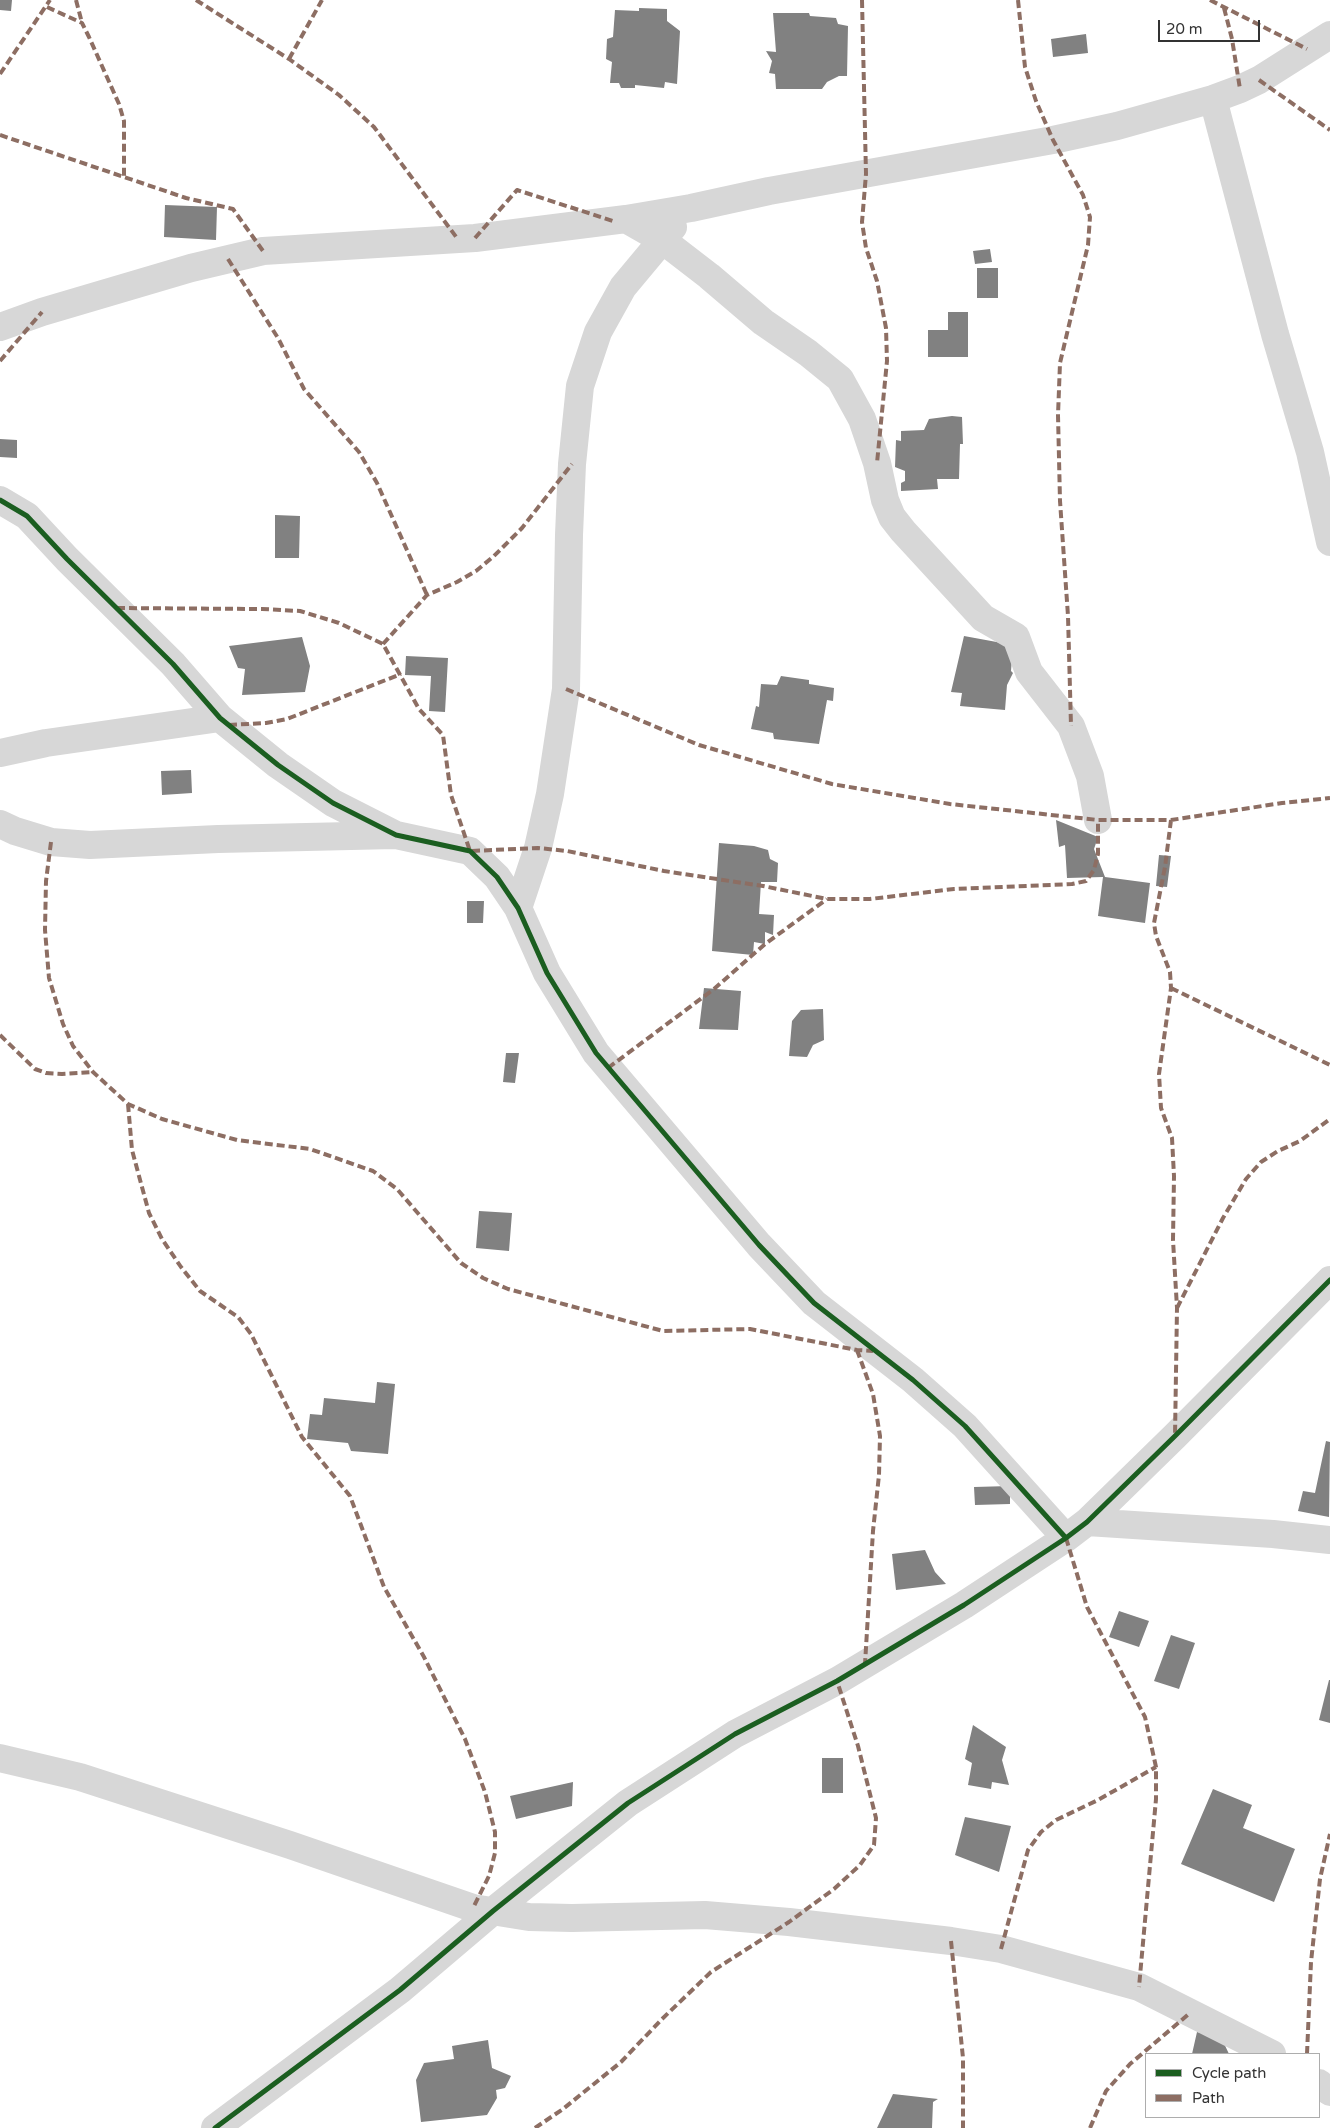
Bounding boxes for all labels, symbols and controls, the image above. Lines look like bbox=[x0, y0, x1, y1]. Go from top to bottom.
scale bar bbox=[1160, 10, 1262, 42]
text: 20 m bbox=[1166, 20, 1203, 38]
legend bbox=[1145, 2053, 1320, 2118]
text: Cycle path bbox=[1192, 2064, 1266, 2082]
text: Path bbox=[1192, 2089, 1225, 2107]

